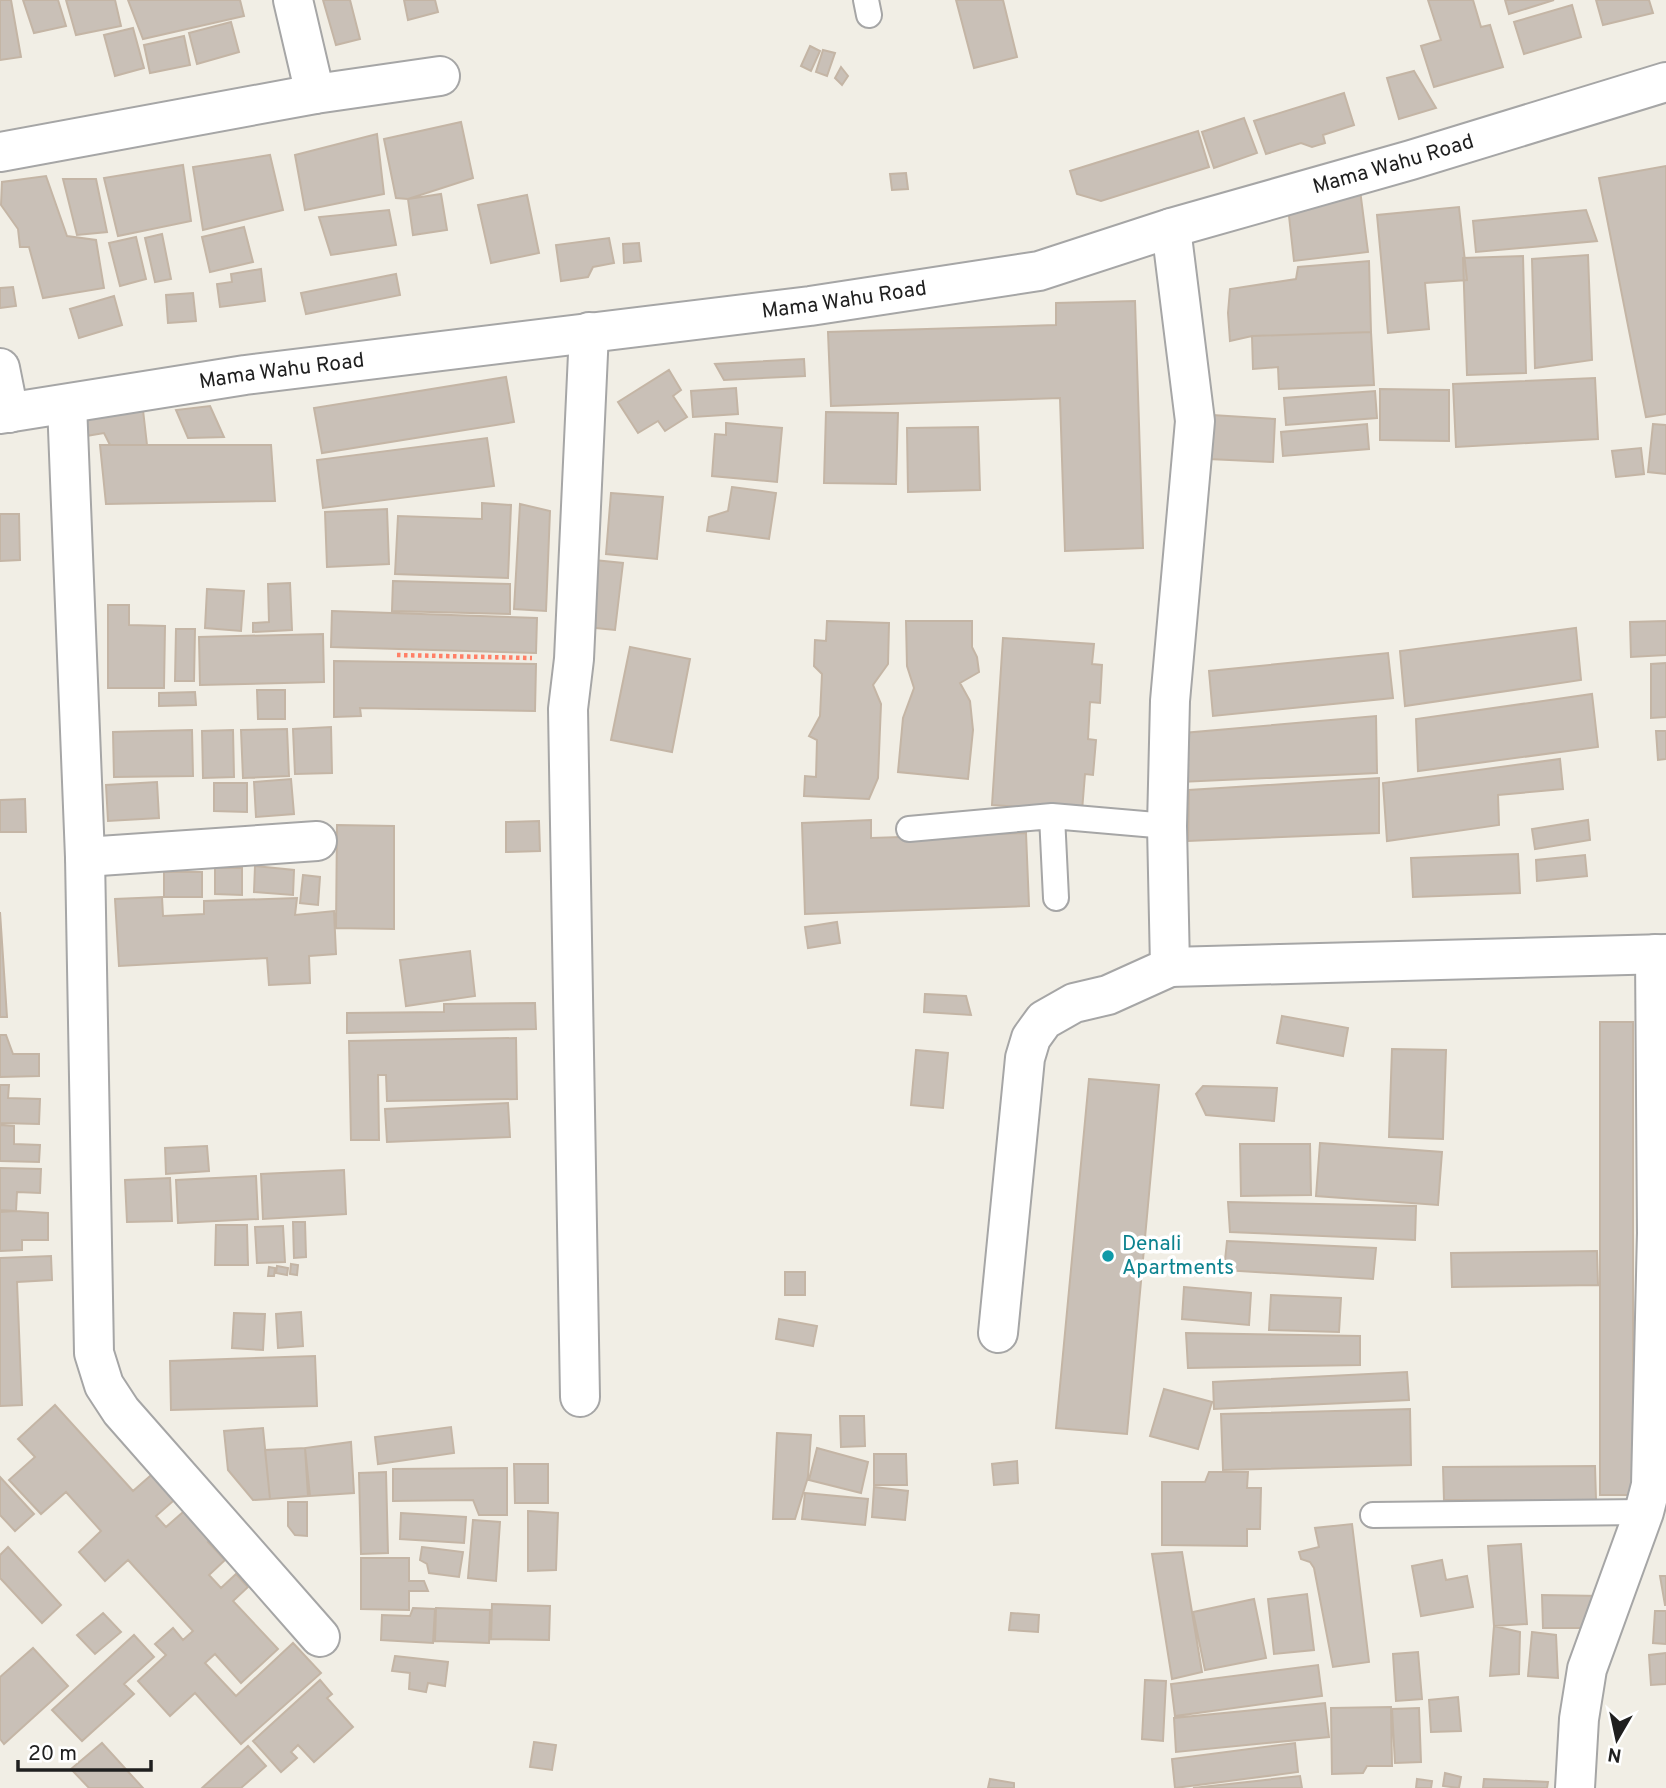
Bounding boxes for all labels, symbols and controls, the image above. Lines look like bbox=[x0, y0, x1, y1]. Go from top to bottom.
street label: Mama Wahu Road bbox=[1310, 128, 1477, 201]
street label: Mama Wahu Road bbox=[760, 275, 929, 325]
street label: Mama Wahu Road bbox=[197, 347, 366, 396]
place label: Denali Apartments bbox=[1122, 1231, 1234, 1282]
marker: Denali Apartments bbox=[1100, 1248, 1116, 1264]
north arrow bbox=[1582, 1704, 1652, 1774]
scale bar bbox=[18, 1728, 150, 1772]
text: 20 m bbox=[28, 1741, 77, 1768]
text: N bbox=[1606, 1741, 1623, 1767]

